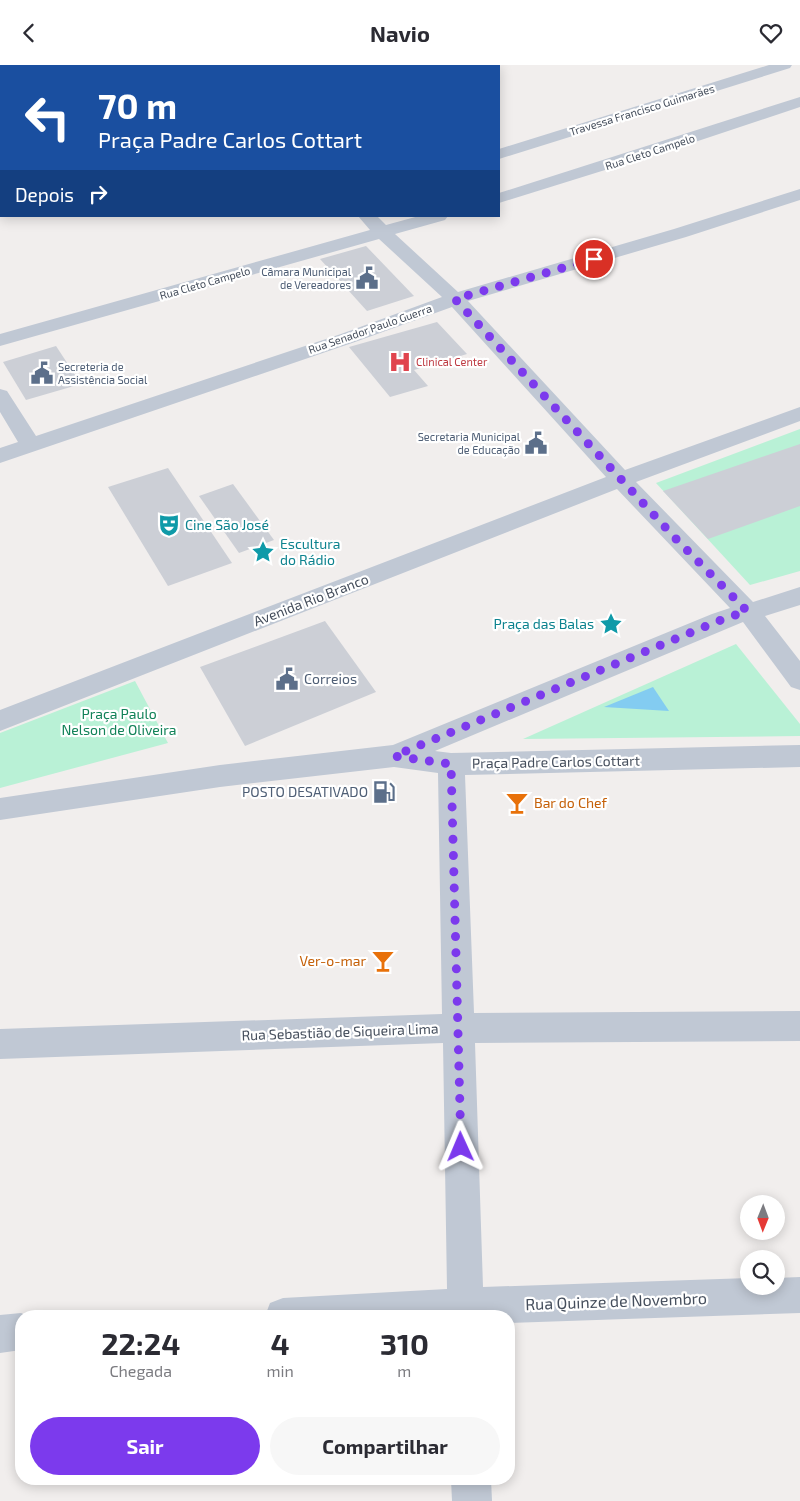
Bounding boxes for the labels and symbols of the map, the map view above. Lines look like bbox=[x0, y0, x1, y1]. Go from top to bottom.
street label: Travessa Francisco Guimarães bbox=[568, 81, 716, 138]
street label: Rua Cleto Campelo bbox=[603, 131, 696, 172]
pin bbox=[573, 238, 615, 280]
street label: Rua Cleto Campelo bbox=[158, 263, 252, 302]
place label: Câmara Municipal de Vereadores bbox=[261, 265, 352, 291]
public building icon: Câmara Municipal de Vereadores bbox=[354, 265, 380, 291]
street label: Rua Senador Paulo Guerra bbox=[306, 301, 433, 356]
hospital icon: Clinical Center bbox=[387, 349, 413, 375]
place label: Clinical Center bbox=[416, 355, 488, 368]
public building icon: Secreteria de Assistência Social bbox=[29, 360, 55, 386]
place label: Secreteria de Assistência Social bbox=[58, 360, 148, 386]
place label: Secretaria Municipal de Educação bbox=[418, 430, 521, 457]
public building icon: Secretaria Municipal de Educação bbox=[523, 430, 549, 456]
theatre icon: Cine São José bbox=[156, 512, 182, 538]
place label: Cine São José bbox=[185, 516, 269, 533]
place label: Escultura do Rádio bbox=[280, 535, 340, 568]
place icon: Escultura do Rádio bbox=[250, 539, 276, 565]
street label: Avenida Rio Branco bbox=[251, 570, 371, 629]
place icon: Praça das Balas bbox=[598, 611, 624, 637]
place label: Praça das Balas bbox=[494, 615, 594, 633]
public building icon: Correios bbox=[274, 666, 300, 692]
place label: Correios bbox=[304, 670, 357, 687]
park label: Praça Paulo Nelson de Oliveira bbox=[61, 705, 177, 738]
street label: Praça Padre Carlos Cottart bbox=[472, 752, 640, 772]
fuel station icon: POSTO DESATIVADO bbox=[371, 779, 397, 805]
place label: POSTO DESATIVADO bbox=[242, 783, 368, 800]
bar icon: Bar do Chef bbox=[504, 790, 530, 816]
place label: Bar do Chef bbox=[534, 794, 608, 811]
bar icon: Ver-o-mar bbox=[370, 948, 396, 974]
place label: Ver-o-mar bbox=[299, 952, 366, 969]
street label: Rua Sebastião de Siqueira Lima bbox=[241, 1020, 439, 1043]
position arrow bbox=[434, 1120, 486, 1172]
north arrow bbox=[740, 1195, 785, 1240]
street label: Rua Quinze de Novembro bbox=[525, 1288, 707, 1314]

